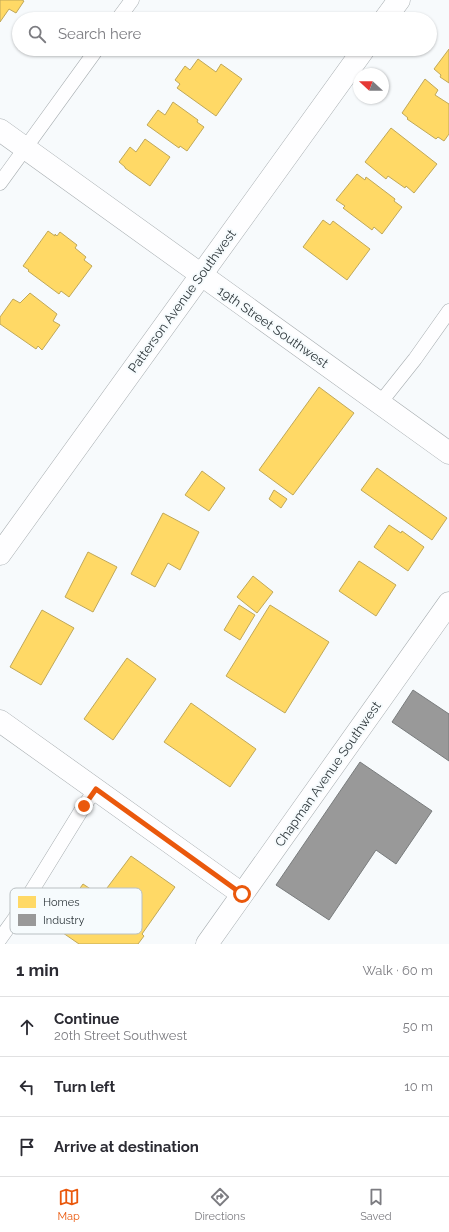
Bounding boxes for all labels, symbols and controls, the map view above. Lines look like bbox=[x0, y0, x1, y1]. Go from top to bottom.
search box bbox=[12, 12, 437, 56]
icon: search bbox=[26, 23, 48, 45]
text: Search here bbox=[58, 25, 141, 43]
north arrow bbox=[353, 68, 389, 104]
street label: Patterson Avenue Southwest bbox=[125, 226, 239, 375]
street label: 19th Street Southwest bbox=[215, 283, 332, 371]
street label: Chapman Avenue Southwest bbox=[272, 698, 384, 849]
route end bbox=[75, 797, 93, 815]
route start bbox=[233, 885, 251, 903]
legend bbox=[10, 888, 142, 934]
text: Homes bbox=[43, 896, 79, 909]
text: Industry bbox=[43, 914, 84, 927]
text: 1 min bbox=[16, 960, 59, 980]
text: Walk · 60 m bbox=[362, 963, 433, 978]
text: Continue bbox=[54, 1010, 119, 1028]
icon: ahead bbox=[16, 1016, 38, 1038]
text: 50 m bbox=[403, 1019, 433, 1034]
text: 20th Street Southwest bbox=[54, 1028, 187, 1043]
icon: left bbox=[16, 1076, 38, 1098]
text: Turn left bbox=[54, 1078, 115, 1096]
text: 10 m bbox=[404, 1079, 433, 1094]
icon: arrive bbox=[16, 1136, 38, 1158]
text: Arrive at destination bbox=[54, 1138, 199, 1156]
tab: Map bbox=[57, 1186, 80, 1223]
tab: Directions bbox=[195, 1186, 245, 1223]
tab: Saved bbox=[360, 1186, 392, 1223]

